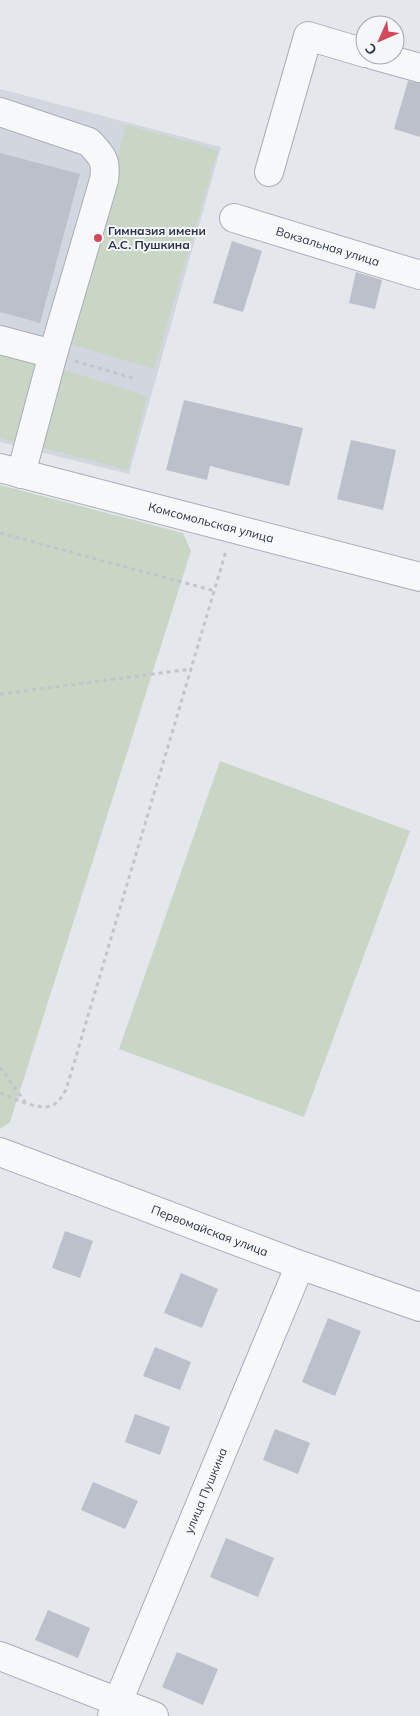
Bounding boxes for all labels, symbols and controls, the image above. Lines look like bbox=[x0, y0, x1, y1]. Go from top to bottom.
north arrow bbox=[355, 15, 405, 65]
text: С bbox=[361, 39, 381, 59]
place label: Гимназия имени А.С. Пушкина bbox=[108, 223, 206, 252]
street label: Вокзальная улица bbox=[274, 223, 382, 269]
marker: Гимназия имени А.С. Пушкина bbox=[92, 232, 104, 244]
street label: Комсомольская улица bbox=[147, 499, 275, 546]
street label: Первомайская улица bbox=[149, 1202, 270, 1259]
street label: улица Пушкина bbox=[181, 1445, 230, 1536]

